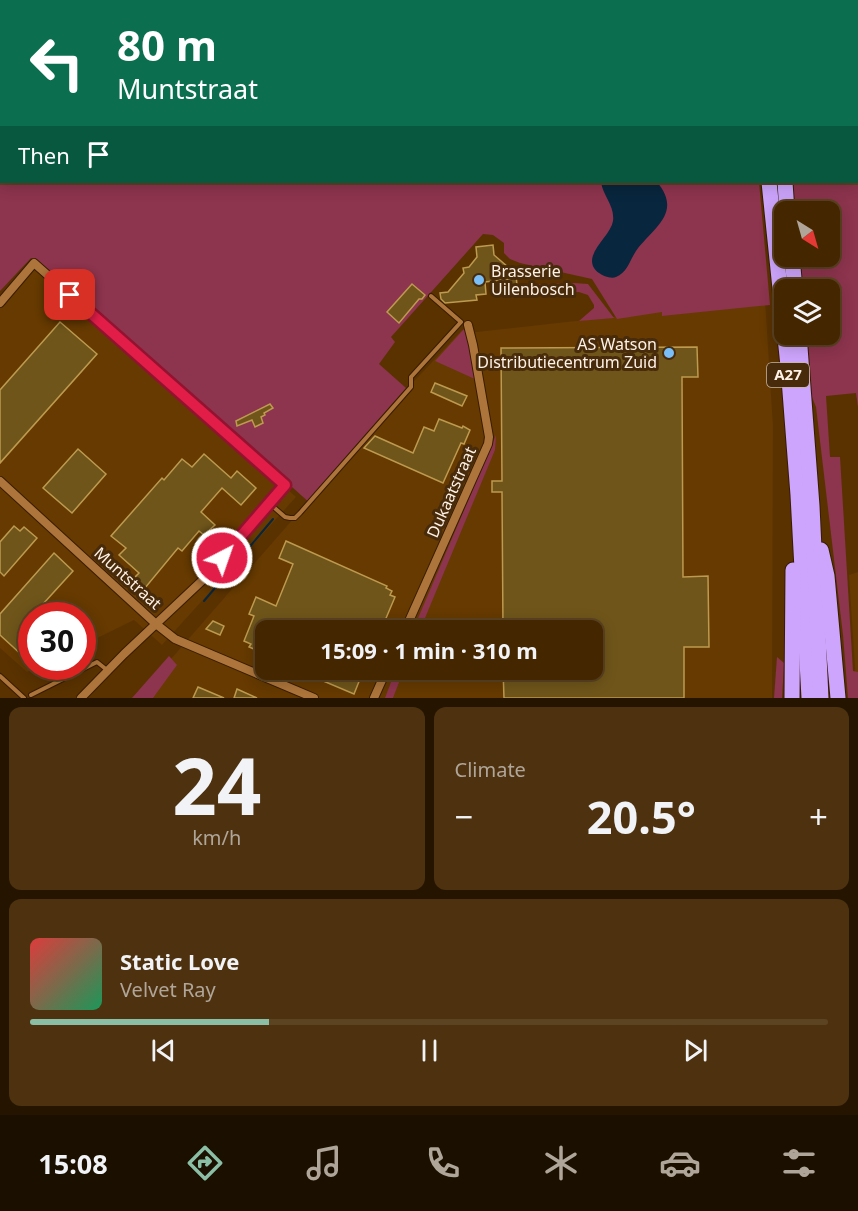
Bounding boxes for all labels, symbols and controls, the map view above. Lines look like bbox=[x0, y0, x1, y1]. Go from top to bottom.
text: 80 m bbox=[117, 16, 217, 73]
icon: left bbox=[18, 24, 96, 102]
text: Muntstraat bbox=[117, 70, 258, 107]
icon: arrive bbox=[82, 138, 115, 171]
text: Then bbox=[18, 140, 70, 170]
north arrow bbox=[774, 201, 840, 267]
map controls bbox=[774, 201, 840, 345]
place label: Brasserie Uilenbosch bbox=[491, 260, 575, 300]
pin bbox=[44, 269, 95, 320]
marker: Brasserie Uilenbosch bbox=[472, 273, 486, 287]
icon: arrive bbox=[53, 278, 86, 311]
button: layers bbox=[774, 279, 840, 345]
place label: AS Watson Distributiecentrum Zuid bbox=[477, 333, 657, 373]
marker: AS Watson Distributiecentrum Zuid bbox=[662, 346, 676, 360]
road number: A27 bbox=[767, 363, 809, 387]
street label: Dukaatstraat bbox=[421, 443, 481, 541]
position arrow bbox=[190, 526, 254, 590]
street label: Muntstraat bbox=[90, 542, 167, 614]
speed limit sign: 30 bbox=[18, 602, 96, 680]
text: 15:09 · 1 min · 310 m bbox=[320, 635, 538, 665]
text: 24 bbox=[172, 732, 261, 838]
text: Climate bbox=[455, 756, 526, 783]
text: 20.5° bbox=[587, 786, 696, 847]
text: − bbox=[455, 794, 473, 839]
text: + bbox=[809, 794, 828, 839]
text: km/h bbox=[192, 824, 241, 851]
text: Static Love bbox=[120, 946, 239, 976]
text: Velvet Ray bbox=[120, 976, 216, 1003]
icon: previous bbox=[147, 1034, 180, 1067]
icon: pause bbox=[413, 1034, 446, 1067]
icon: next bbox=[679, 1034, 712, 1067]
icon: directions bbox=[184, 1142, 226, 1184]
icon: music bbox=[303, 1142, 345, 1184]
icon: phone bbox=[422, 1142, 464, 1184]
icon: climate bbox=[540, 1142, 582, 1184]
icon: car bbox=[659, 1142, 701, 1184]
icon: filters bbox=[778, 1142, 820, 1184]
text: 15:08 bbox=[38, 1145, 108, 1182]

